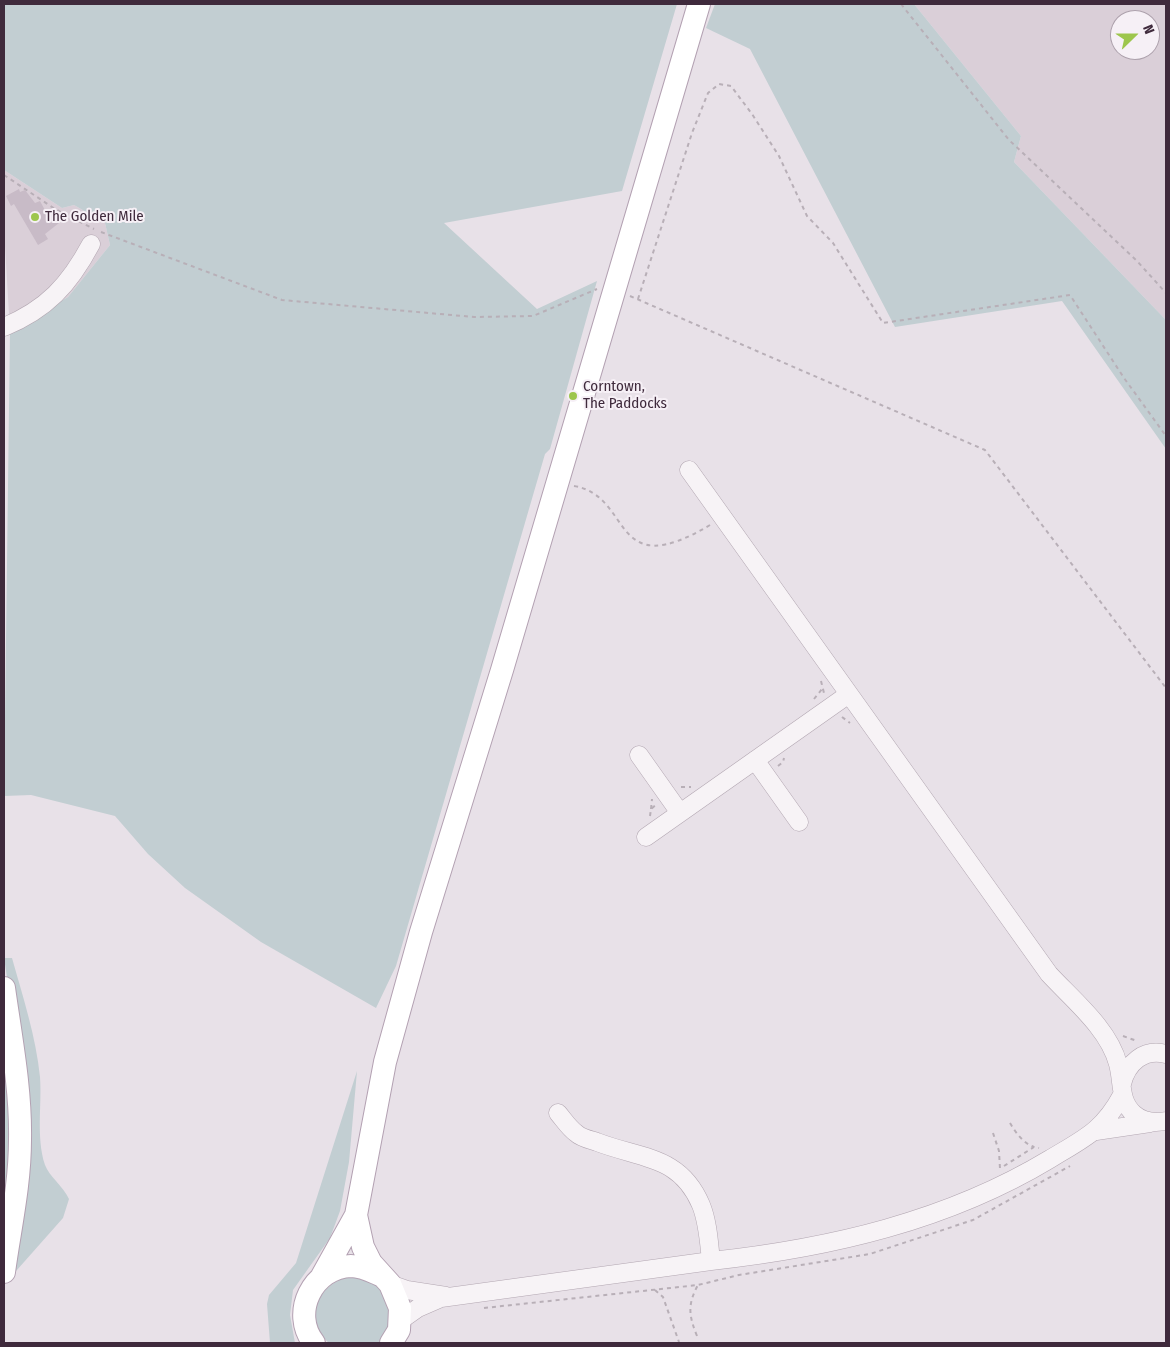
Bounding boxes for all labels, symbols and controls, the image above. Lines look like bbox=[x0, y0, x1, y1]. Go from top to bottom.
north arrow bbox=[1110, 10, 1160, 60]
text: N bbox=[1139, 22, 1158, 37]
place label: The Golden Mile bbox=[45, 208, 144, 226]
marker: The Golden Mile bbox=[29, 211, 41, 223]
place label: Corntown, The Paddocks bbox=[583, 378, 667, 413]
marker: Corntown, The Paddocks bbox=[567, 390, 579, 402]

